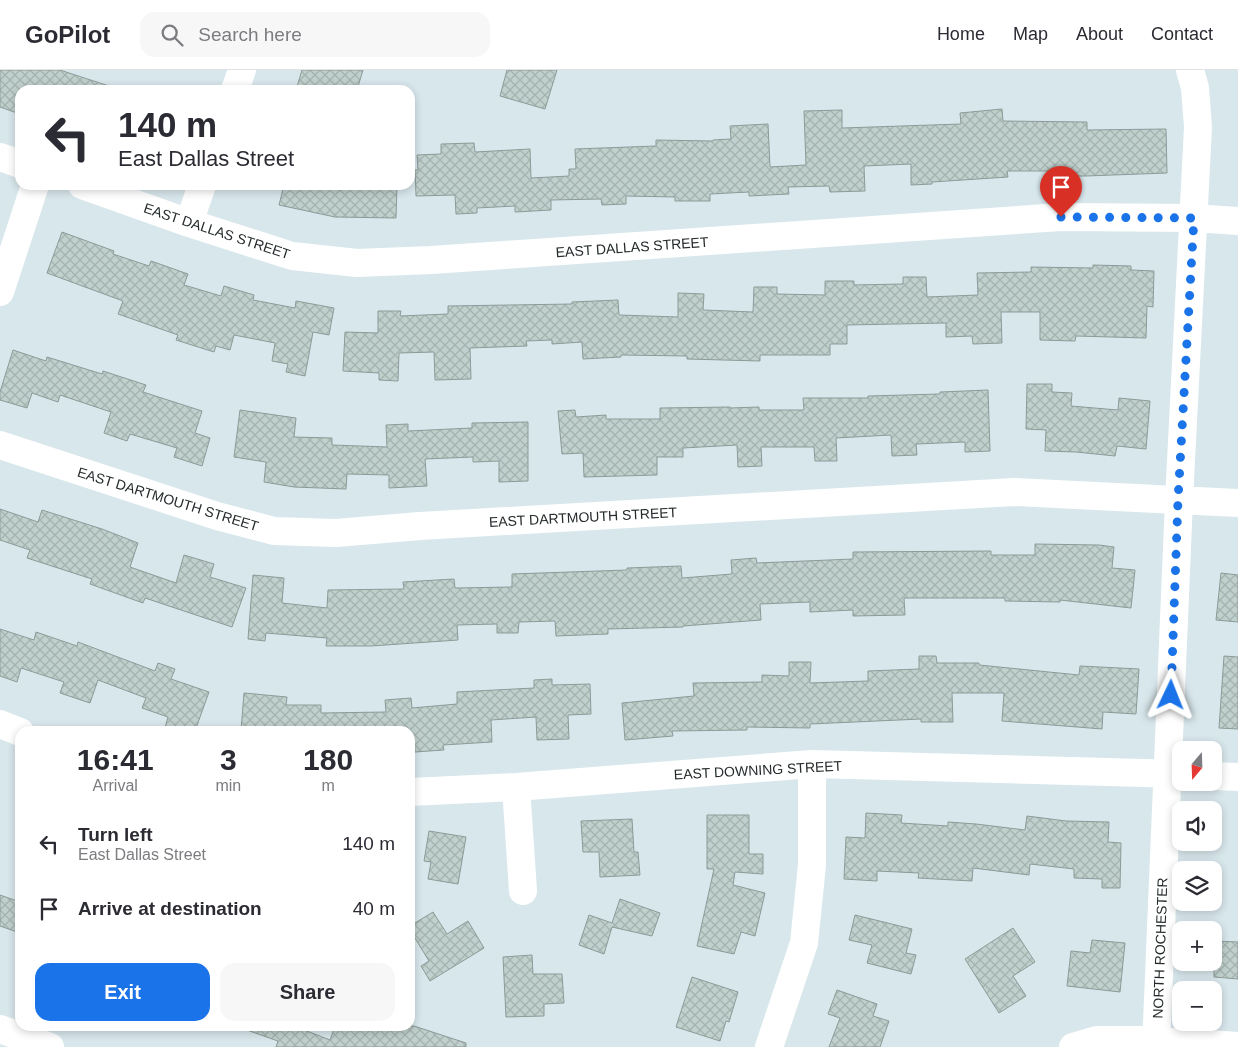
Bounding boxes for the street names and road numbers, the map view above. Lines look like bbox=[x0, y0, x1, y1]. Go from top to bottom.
street label: EAST DALLAS STREET bbox=[142, 200, 293, 262]
street label: EAST DALLAS STREET bbox=[555, 234, 709, 260]
street label: EAST DARTMOUTH STREET bbox=[76, 464, 261, 534]
street label: EAST DARTMOUTH STREET bbox=[488, 504, 678, 530]
street label: EAST DOWNING STREET bbox=[673, 758, 843, 782]
street label: NORTH ROCHESTER bbox=[1150, 877, 1170, 1019]

